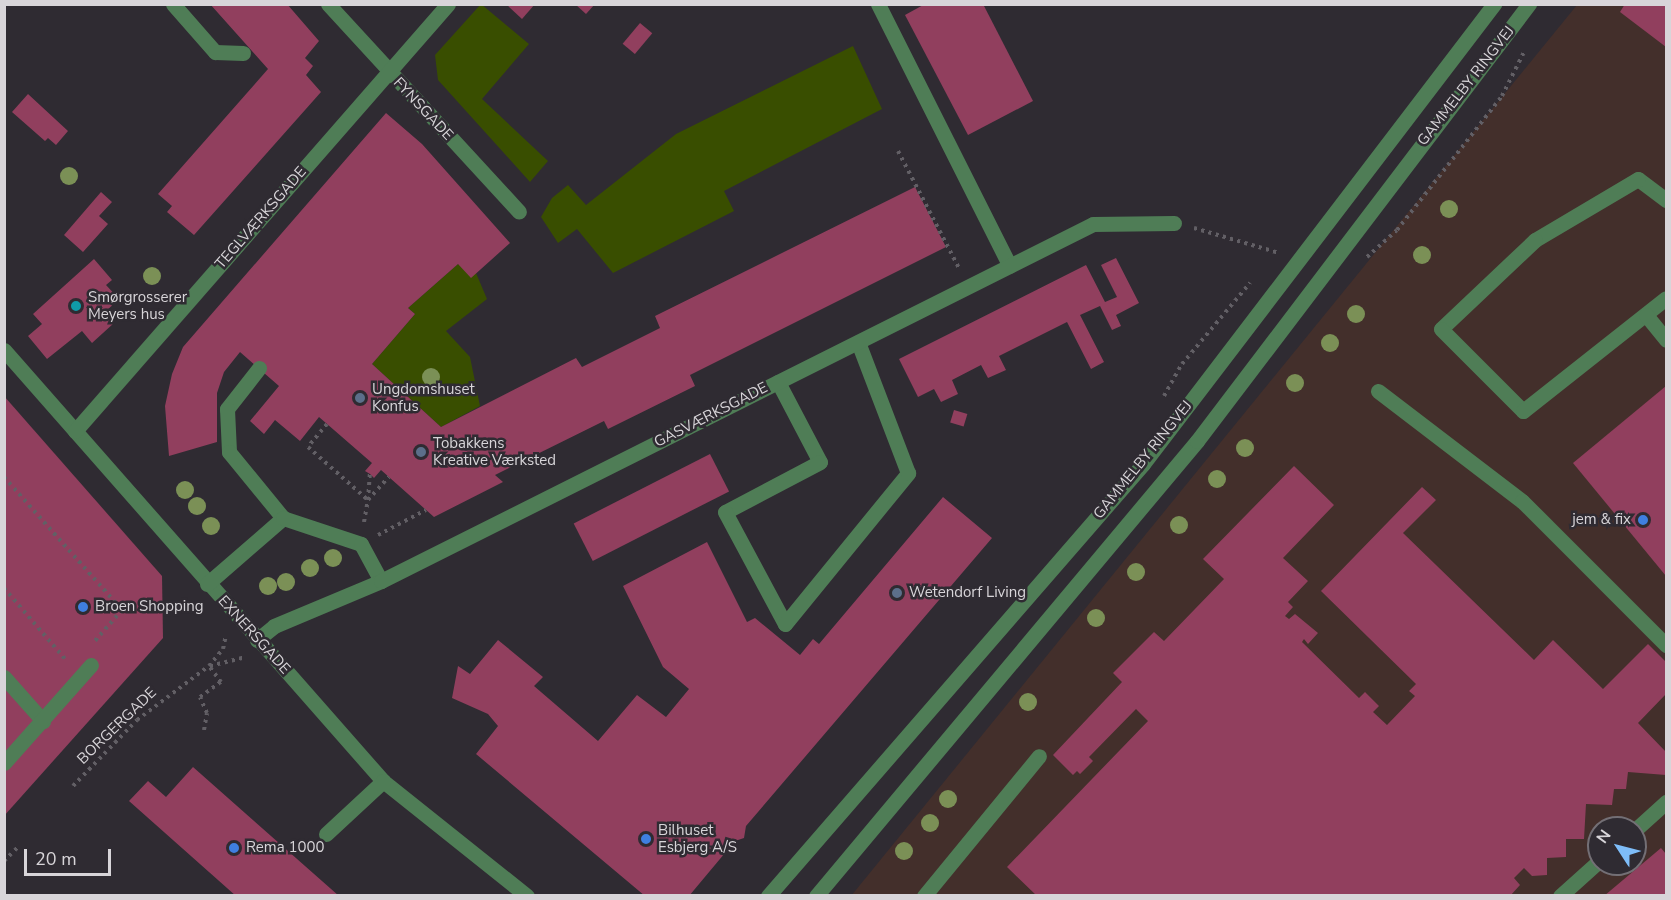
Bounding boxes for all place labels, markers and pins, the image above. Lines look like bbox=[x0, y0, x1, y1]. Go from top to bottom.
place label: Smørgrosserer Meyers hus bbox=[88, 288, 187, 323]
marker: Smørgrosserer Meyers hus bbox=[69, 299, 83, 313]
place label: Ungdomshuset Konfus bbox=[372, 380, 475, 415]
marker: Ungdomshuset Konfus bbox=[353, 391, 367, 405]
place label: Tobakkens Kreative Værksted bbox=[433, 434, 556, 469]
marker: Tobakkens Kreative Værksted bbox=[414, 445, 428, 459]
place label: jem & fix bbox=[1572, 511, 1631, 529]
marker: jem & fix bbox=[1636, 513, 1650, 527]
place label: Wetendorf Living bbox=[909, 584, 1026, 602]
marker: Wetendorf Living bbox=[890, 586, 904, 600]
place label: Broen Shopping bbox=[95, 598, 203, 616]
marker: Broen Shopping bbox=[76, 600, 90, 614]
place label: Bilhuset Esbjerg A/S bbox=[658, 821, 737, 856]
marker: Bilhuset Esbjerg A/S bbox=[639, 832, 653, 846]
place label: Rema 1000 bbox=[246, 839, 324, 857]
marker: Rema 1000 bbox=[227, 841, 241, 855]

